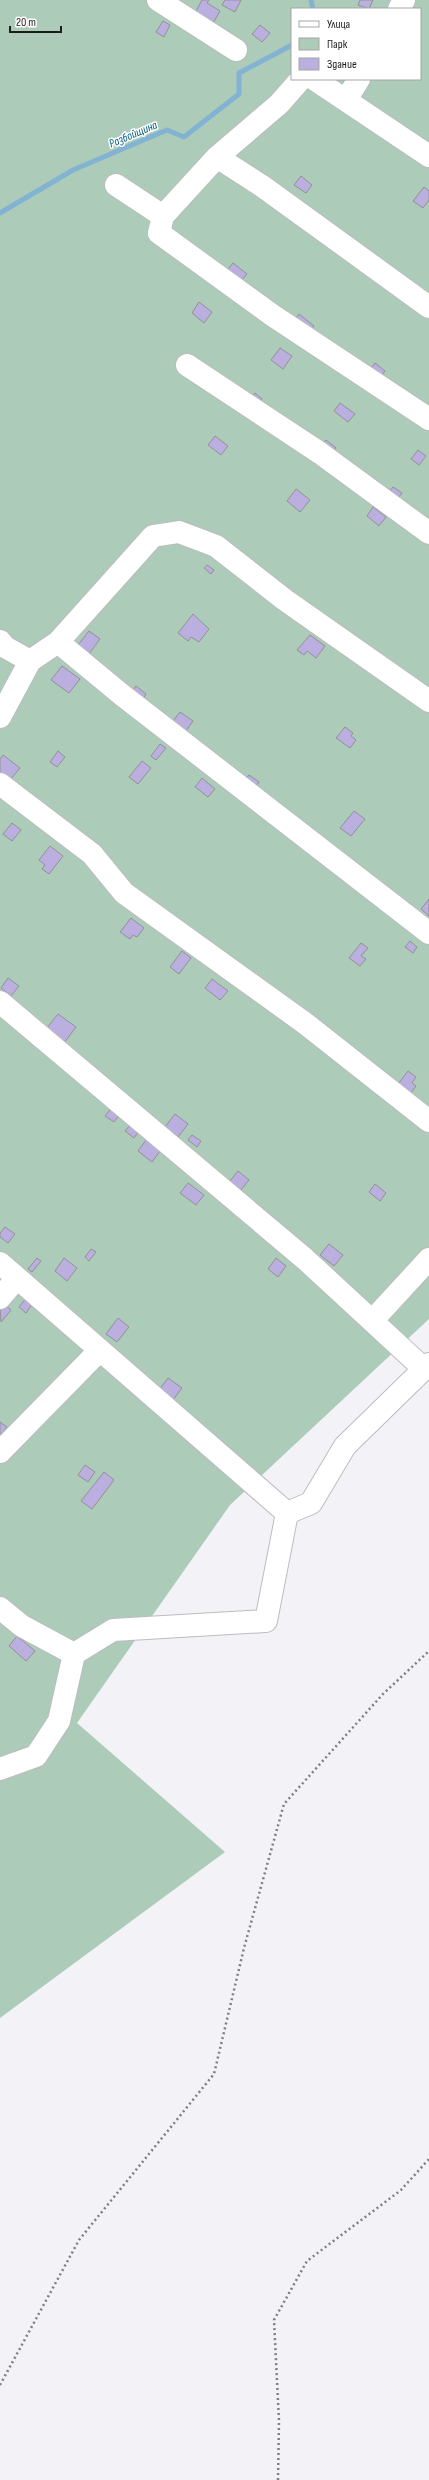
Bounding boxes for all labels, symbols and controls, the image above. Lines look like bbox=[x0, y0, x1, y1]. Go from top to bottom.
scale bar bbox=[10, 8, 61, 34]
legend bbox=[291, 8, 421, 80]
text: 20 m bbox=[16, 15, 36, 30]
text: Улица bbox=[327, 17, 351, 32]
text: Парк bbox=[327, 37, 348, 52]
text: Здание bbox=[327, 57, 357, 72]
water label: Разбойщина bbox=[107, 118, 160, 151]

